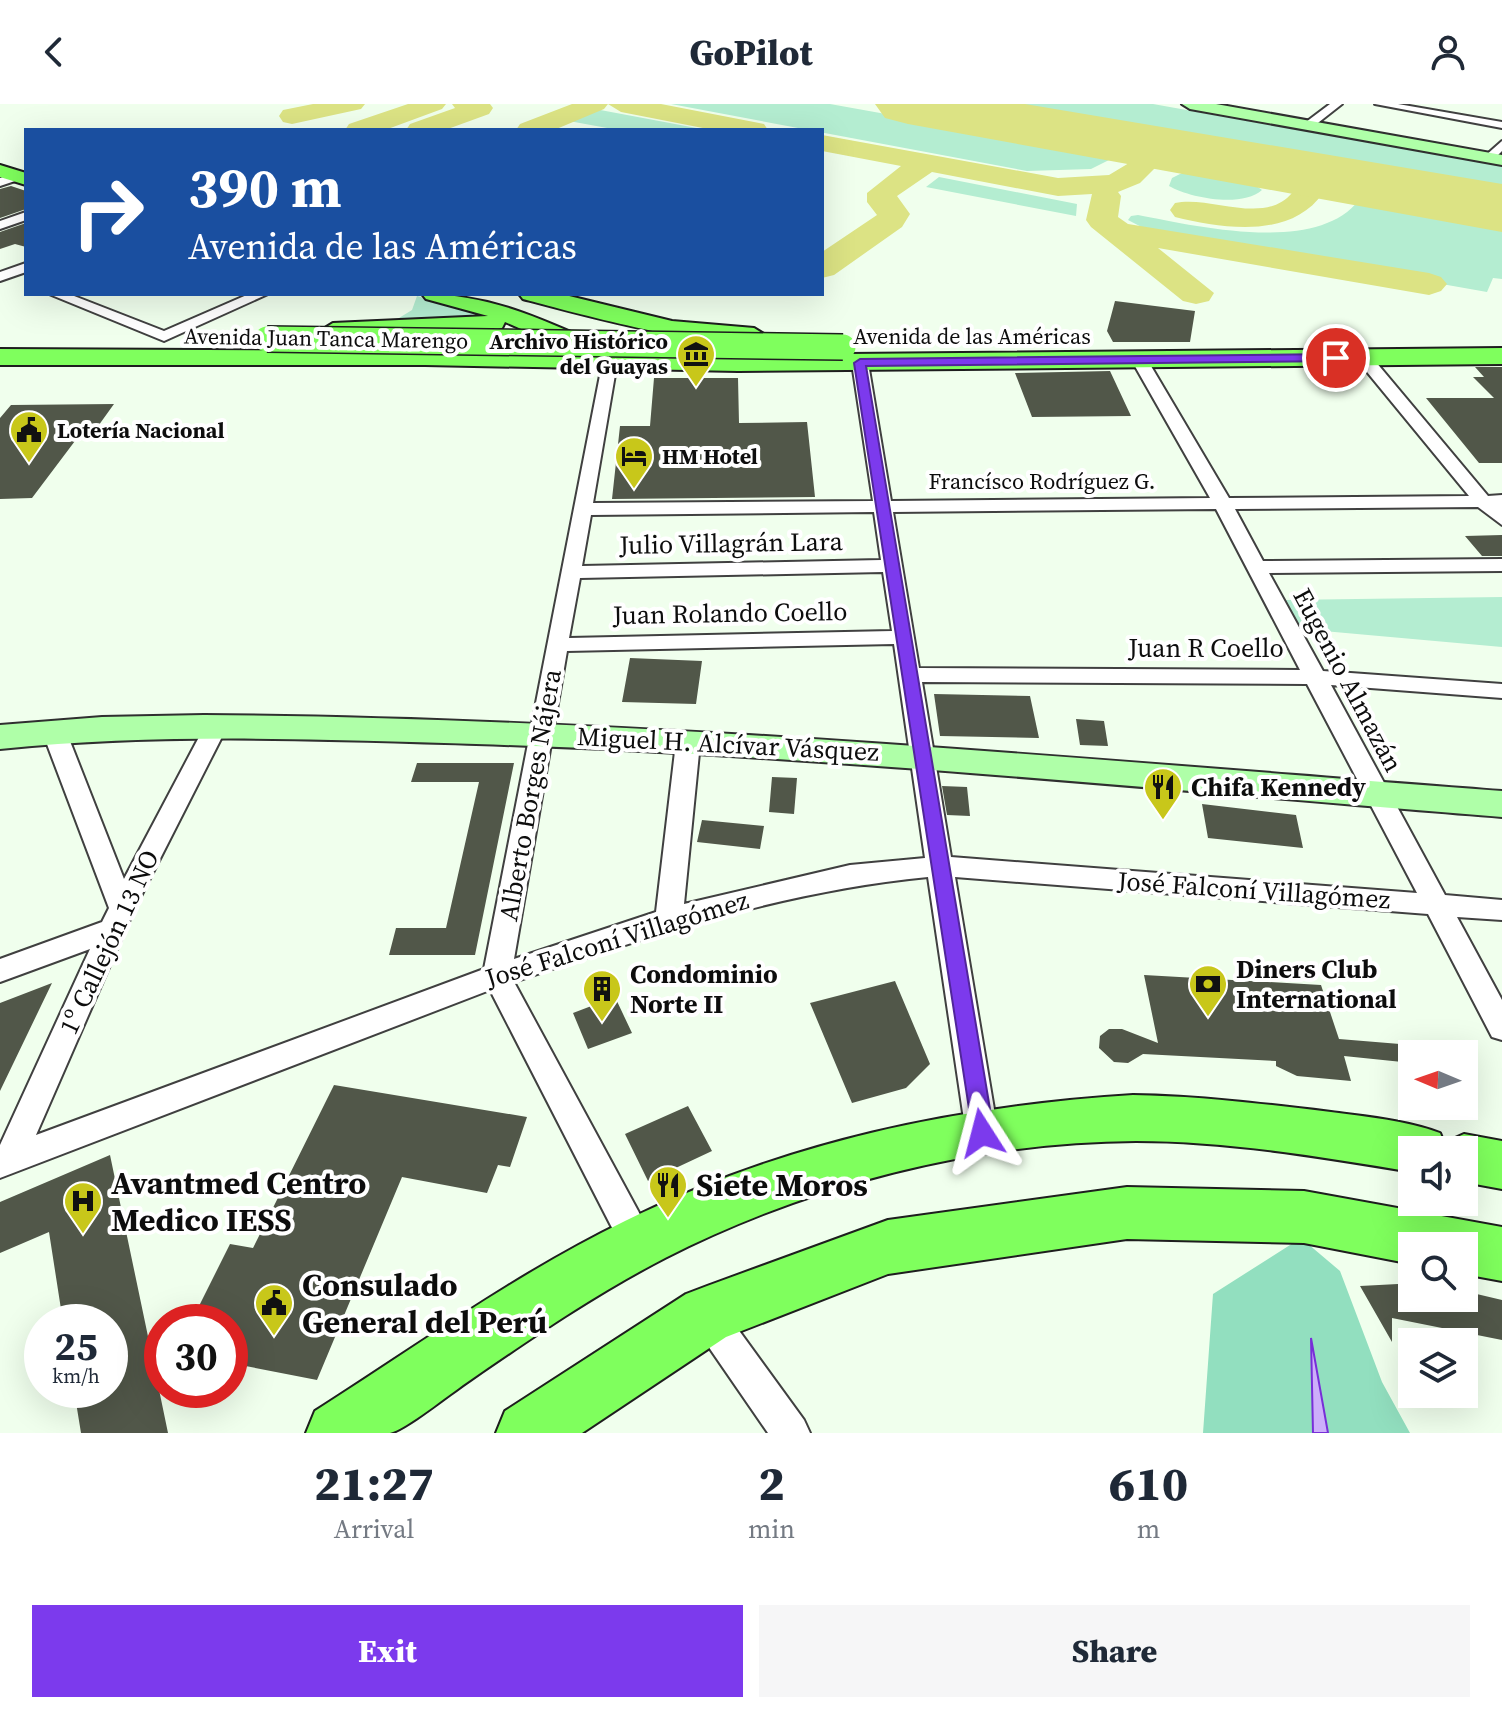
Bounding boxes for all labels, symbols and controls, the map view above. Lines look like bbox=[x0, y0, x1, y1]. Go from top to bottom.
text: GoPilot bbox=[689, 28, 813, 77]
icon: back bbox=[32, 30, 76, 74]
icon: person bbox=[1426, 30, 1470, 74]
text: 390 m bbox=[188, 149, 342, 226]
icon: right bbox=[56, 160, 160, 264]
text: Avenida de las Américas bbox=[188, 222, 577, 271]
street label: Avenida Juan Tanca Marengo bbox=[184, 321, 468, 355]
street label: Avenida de las Américas bbox=[853, 321, 1091, 351]
pin bbox=[1302, 324, 1370, 392]
place label: Archivo Histórico del Guayas bbox=[489, 326, 668, 381]
museum icon: Archivo Histórico del Guayas bbox=[675, 333, 717, 388]
icon: arrive bbox=[1314, 336, 1358, 380]
public building icon: Lotería Nacional bbox=[8, 409, 50, 464]
place label: Lotería Nacional bbox=[57, 415, 225, 445]
hotel icon: HM Hotel bbox=[613, 435, 655, 490]
place label: HM Hotel bbox=[662, 441, 758, 471]
street label: Francísco Rodríguez G. bbox=[929, 466, 1155, 496]
street label: Julio Villagrán Lara bbox=[618, 523, 844, 563]
street label: Eugenio Almazán bbox=[1284, 582, 1412, 778]
street label: Juan Rolando Coello bbox=[611, 593, 848, 633]
street label: Juan R Coello bbox=[1127, 630, 1284, 666]
street label: Alberto Borges Nájera bbox=[490, 665, 570, 924]
street label: Miguel H. Alcívar Vásquez bbox=[576, 718, 880, 770]
restaurant icon: Chifa Kennedy bbox=[1142, 766, 1184, 821]
place label: Chifa Kennedy bbox=[1191, 769, 1366, 805]
street label: 1º Callejón 13 NO bbox=[51, 844, 167, 1040]
street label: José Falconí Villagómez bbox=[1115, 862, 1392, 918]
street label: José Falconí Villagómez bbox=[480, 882, 753, 996]
place label: Diners Club International bbox=[1236, 951, 1397, 1017]
place label: Condominio Norte II bbox=[630, 956, 778, 1022]
bank icon: Diners Club International bbox=[1187, 963, 1229, 1018]
building icon: Condominio Norte II bbox=[581, 968, 623, 1023]
north arrow bbox=[1398, 1040, 1478, 1120]
map controls bbox=[1398, 1040, 1478, 1408]
position arrow bbox=[940, 1091, 1024, 1175]
button: sound bbox=[1398, 1136, 1478, 1216]
place label: Avantmed Centro Medico IESS bbox=[111, 1161, 366, 1242]
place label: Siete Moros bbox=[696, 1163, 868, 1207]
restaurant icon: Siete Moros bbox=[647, 1164, 689, 1219]
hospital icon: Avantmed Centro Medico IESS bbox=[62, 1180, 104, 1235]
button: search bbox=[1398, 1232, 1478, 1312]
place label: Consulado General del Perú bbox=[302, 1263, 547, 1344]
public building icon: Consulado General del Perú bbox=[253, 1282, 295, 1337]
speed limit sign: 30 bbox=[144, 1304, 248, 1408]
text: 25 bbox=[54, 1319, 98, 1373]
button: layers bbox=[1398, 1328, 1478, 1408]
text: km/h bbox=[52, 1362, 100, 1390]
text: 21:27 bbox=[314, 1450, 434, 1516]
text: 2 bbox=[758, 1450, 785, 1516]
text: 610 bbox=[1109, 1450, 1188, 1516]
text: Arrival bbox=[334, 1511, 414, 1547]
text: min bbox=[748, 1511, 795, 1547]
text: m bbox=[1137, 1511, 1160, 1547]
button: Exit bbox=[32, 1605, 743, 1697]
button: Share bbox=[759, 1605, 1470, 1697]

